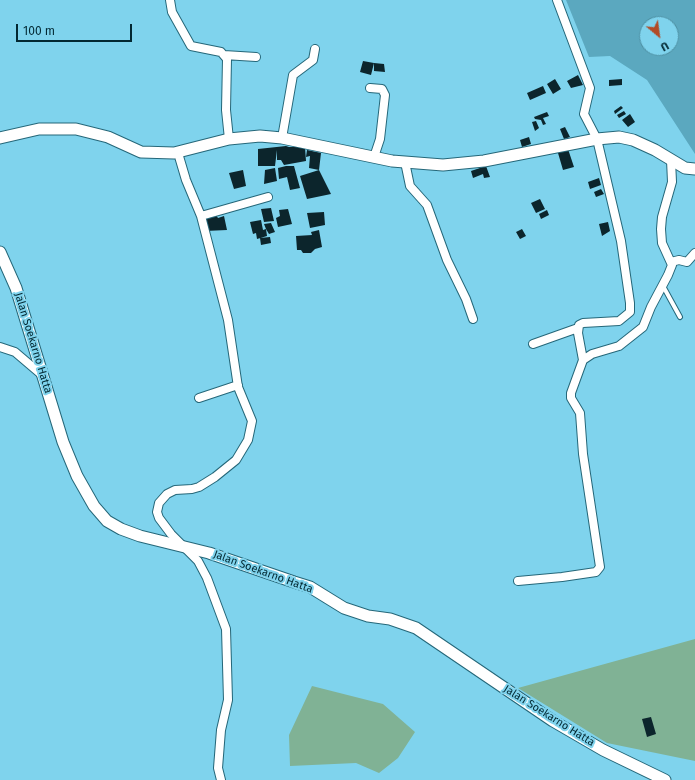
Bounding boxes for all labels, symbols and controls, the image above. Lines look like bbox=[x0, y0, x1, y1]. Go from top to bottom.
scale bar bbox=[18, 16, 134, 42]
north arrow bbox=[639, 16, 679, 56]
text: 100 m bbox=[23, 24, 55, 38]
text: U bbox=[658, 39, 671, 53]
street label: Jalan Soekarno Hatta bbox=[11, 291, 55, 395]
street label: Jalan Soekarno Hatta bbox=[211, 548, 315, 596]
street label: Jalan Soekarno Hatta bbox=[501, 683, 597, 749]

